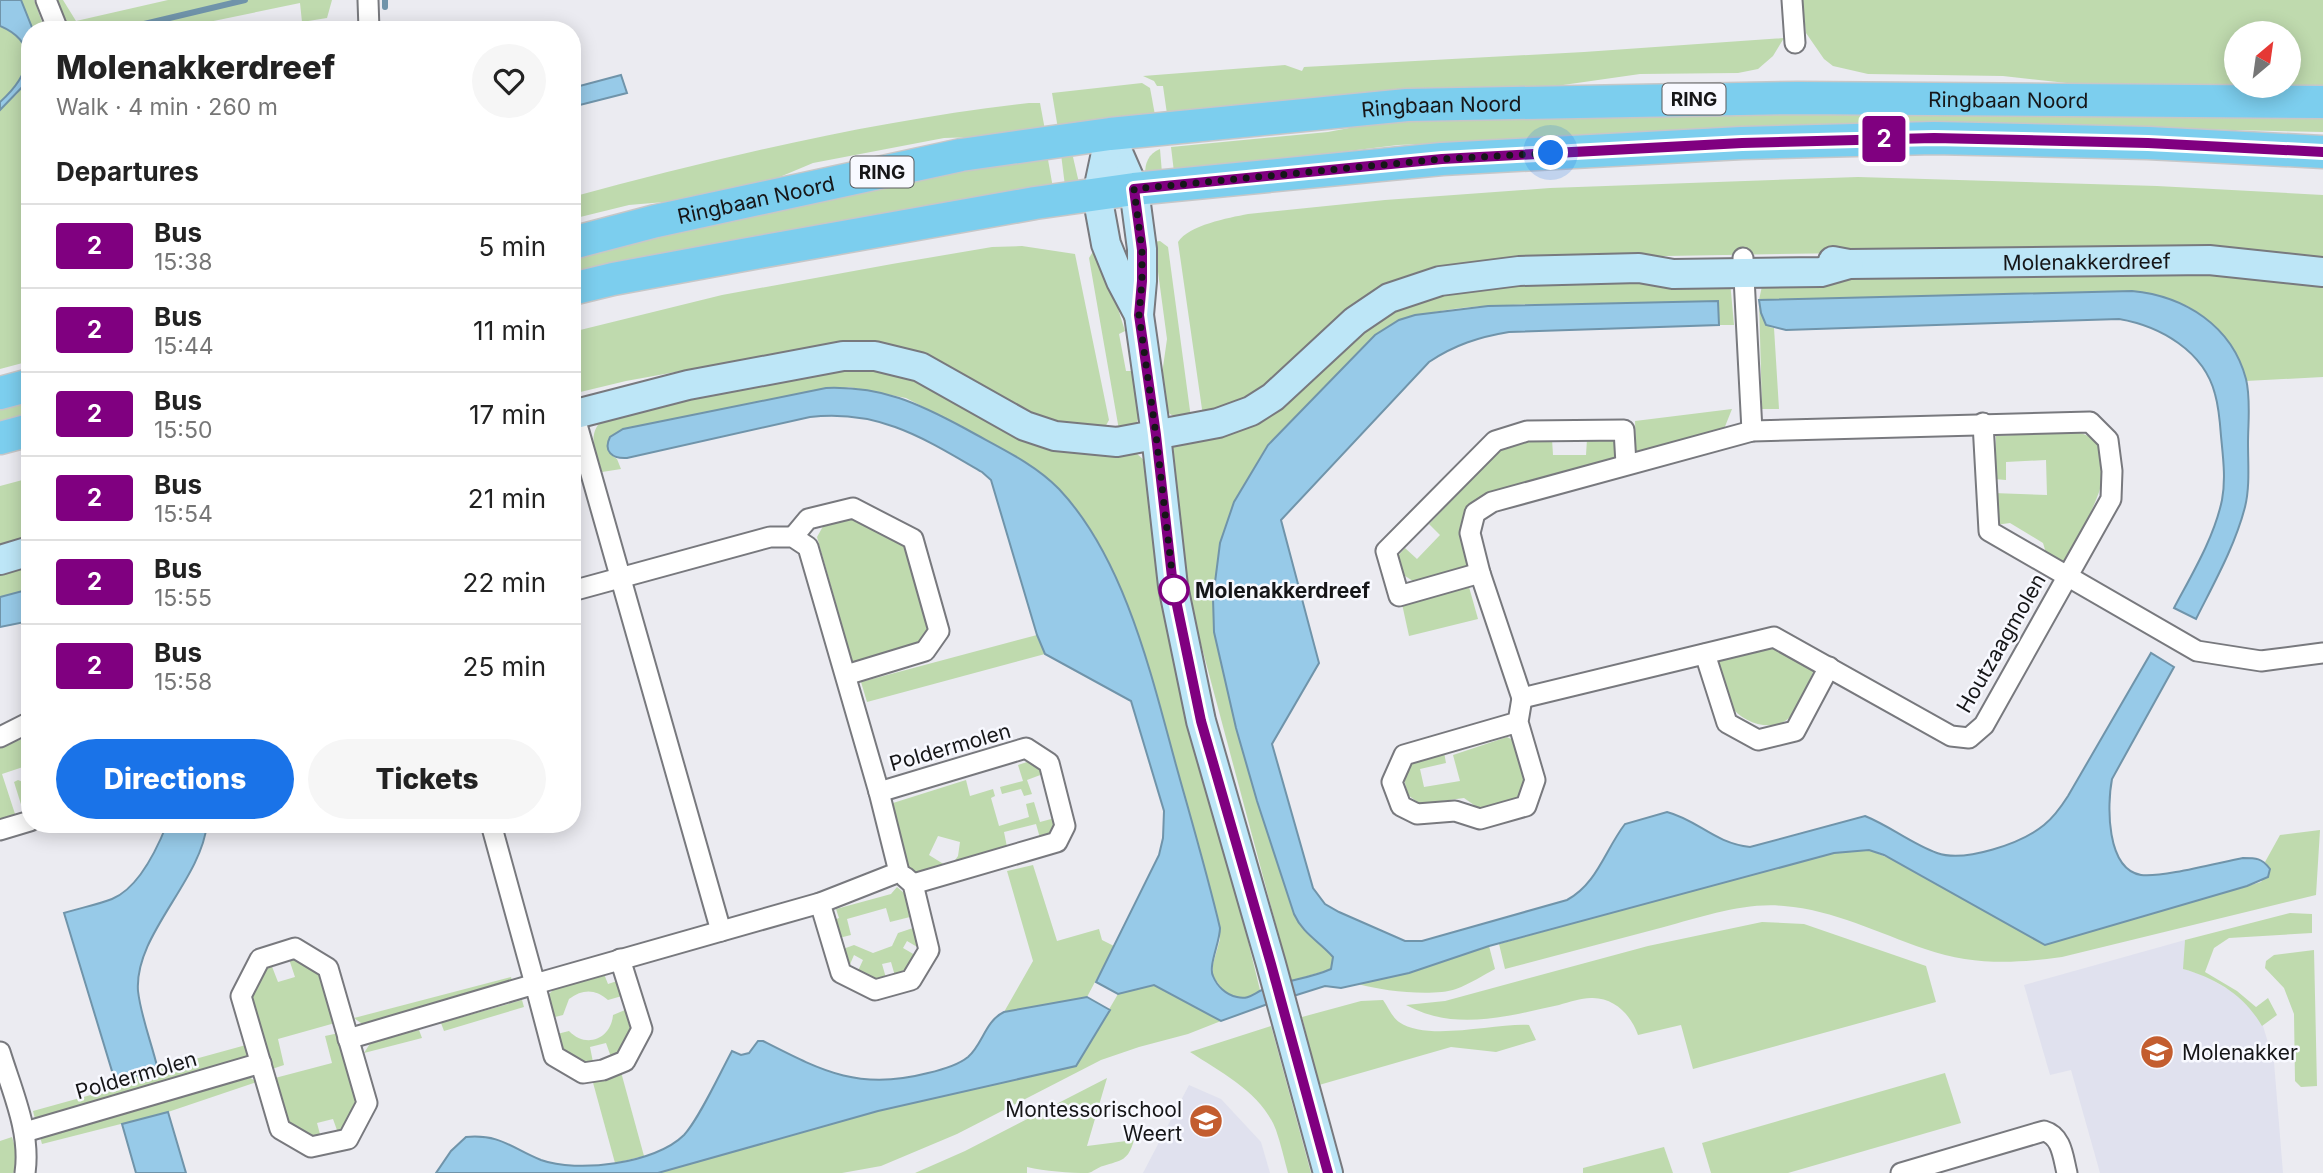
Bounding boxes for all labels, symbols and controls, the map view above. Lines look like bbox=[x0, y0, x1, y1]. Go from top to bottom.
north arrow bbox=[2224, 21, 2301, 98]
map controls bbox=[2224, 21, 2301, 98]
button: heart bbox=[472, 44, 546, 118]
text: Molenakkerdreef bbox=[56, 47, 335, 87]
road number: RING bbox=[1662, 83, 1726, 114]
street label: Ringbaan Noord bbox=[1928, 86, 2088, 113]
street label: Ringbaan Noord bbox=[1360, 90, 1522, 122]
text: Walk · 4 min · 260 m bbox=[56, 93, 278, 121]
line badge: 2 bbox=[1861, 116, 1907, 162]
text: 2 bbox=[1876, 124, 1892, 153]
your location bbox=[1533, 135, 1568, 170]
text: Departures bbox=[56, 156, 199, 187]
road number: RING bbox=[850, 156, 914, 188]
street label: Ringbaan Noord bbox=[675, 170, 837, 229]
text: Bus bbox=[154, 217, 202, 248]
text: 2 bbox=[87, 231, 102, 260]
text: 5 min bbox=[478, 231, 546, 262]
text: 15:38 bbox=[154, 248, 212, 276]
street label: Molenakkerdreef bbox=[2002, 248, 2171, 275]
text: Bus bbox=[154, 301, 202, 332]
text: 2 bbox=[87, 315, 102, 344]
text: 11 min bbox=[473, 315, 546, 346]
text: 15:44 bbox=[154, 332, 214, 360]
text: Bus bbox=[154, 385, 202, 416]
text: 2 bbox=[87, 399, 102, 428]
text: 17 min bbox=[469, 399, 546, 430]
text: 15:50 bbox=[154, 416, 212, 444]
text: Bus bbox=[154, 469, 202, 500]
text: 2 bbox=[87, 483, 102, 512]
text: 21 min bbox=[468, 483, 546, 514]
text: 15:54 bbox=[154, 500, 213, 528]
text: Bus bbox=[154, 553, 202, 584]
text: 2 bbox=[87, 567, 102, 596]
text: 22 min bbox=[463, 567, 546, 598]
street label: Houtzaagmolen bbox=[1951, 569, 2051, 717]
marker: Molenakkerdreef bbox=[1159, 575, 1189, 605]
place label: Molenakkerdreef bbox=[1195, 578, 1371, 603]
text: 15:55 bbox=[154, 584, 212, 612]
text: Bus bbox=[154, 637, 202, 668]
text: 2 bbox=[87, 651, 102, 680]
text: 25 min bbox=[463, 651, 546, 682]
text: 15:58 bbox=[154, 668, 212, 696]
street label: Poldermolen bbox=[886, 718, 1014, 776]
button: Directions bbox=[56, 739, 294, 819]
button: Tickets bbox=[308, 739, 546, 819]
school or university icon: Molenakker bbox=[2138, 1033, 2176, 1071]
place label: Molenakker bbox=[2182, 1040, 2298, 1065]
street label: Poldermolen bbox=[72, 1046, 200, 1104]
place label: Montessorischool Weert bbox=[1005, 1097, 1182, 1146]
school or university icon: Montessorischool Weert bbox=[1187, 1102, 1225, 1140]

